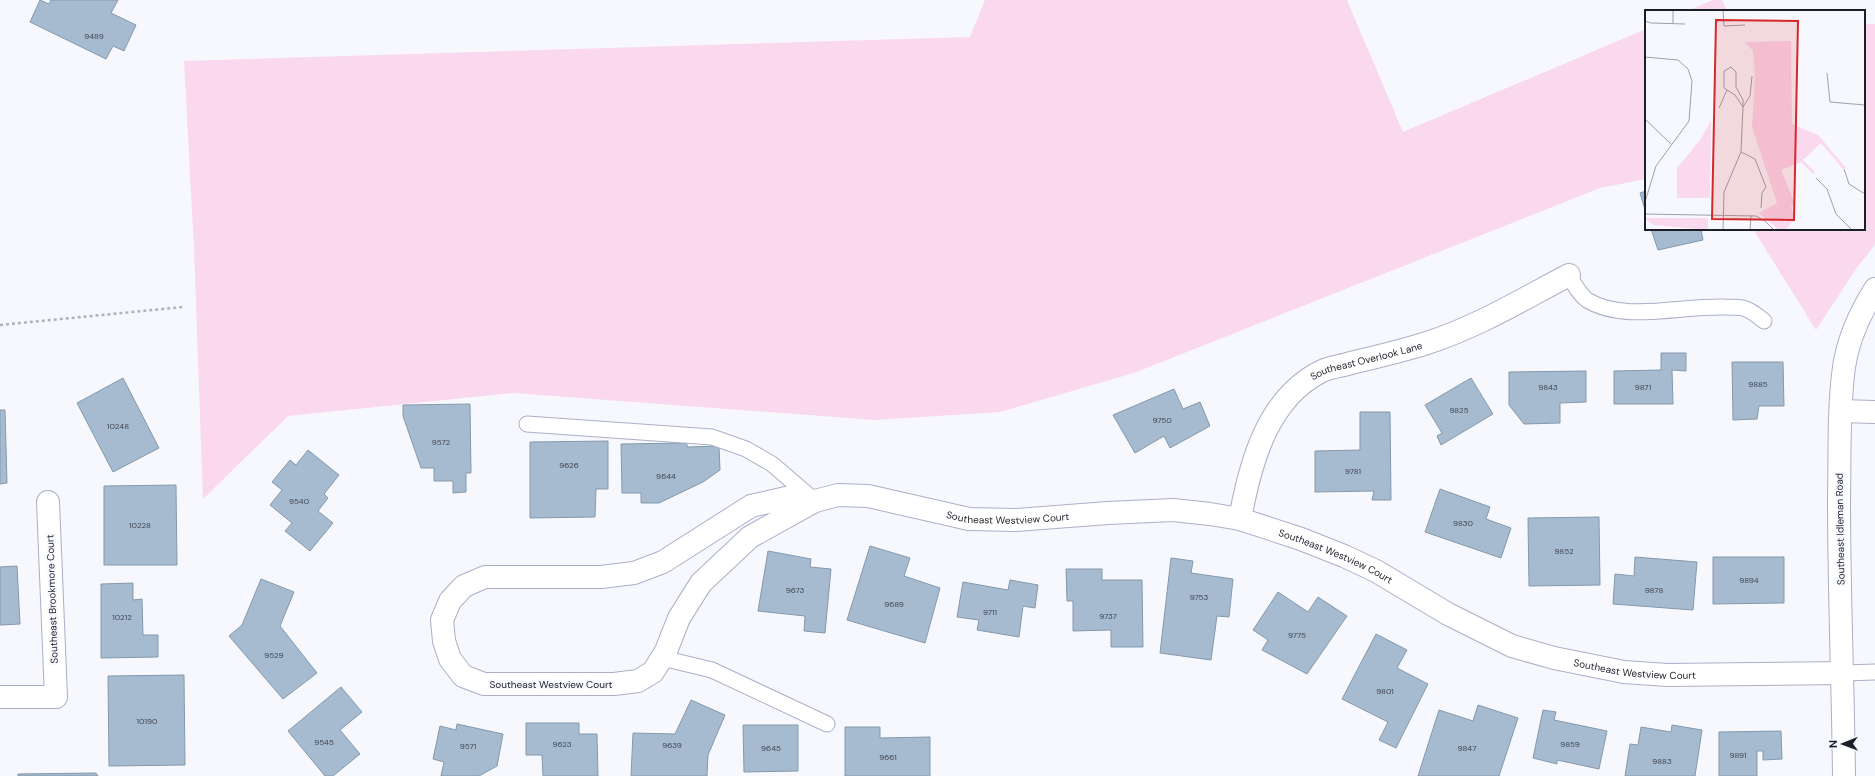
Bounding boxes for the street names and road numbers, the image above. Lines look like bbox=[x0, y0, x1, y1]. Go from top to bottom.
street label: Southeast Overlook Lane bbox=[1308, 338, 1424, 383]
street label: Southeast Idleman Road bbox=[1833, 473, 1847, 585]
street label: Southeast Westview Court bbox=[945, 508, 1070, 527]
street label: Southeast Westview Court bbox=[1277, 526, 1395, 586]
street label: Southeast Brookmore Court bbox=[43, 534, 61, 664]
street label: Southeast Westview Court bbox=[1572, 656, 1696, 682]
street label: Southeast Westview Court bbox=[489, 678, 613, 691]

